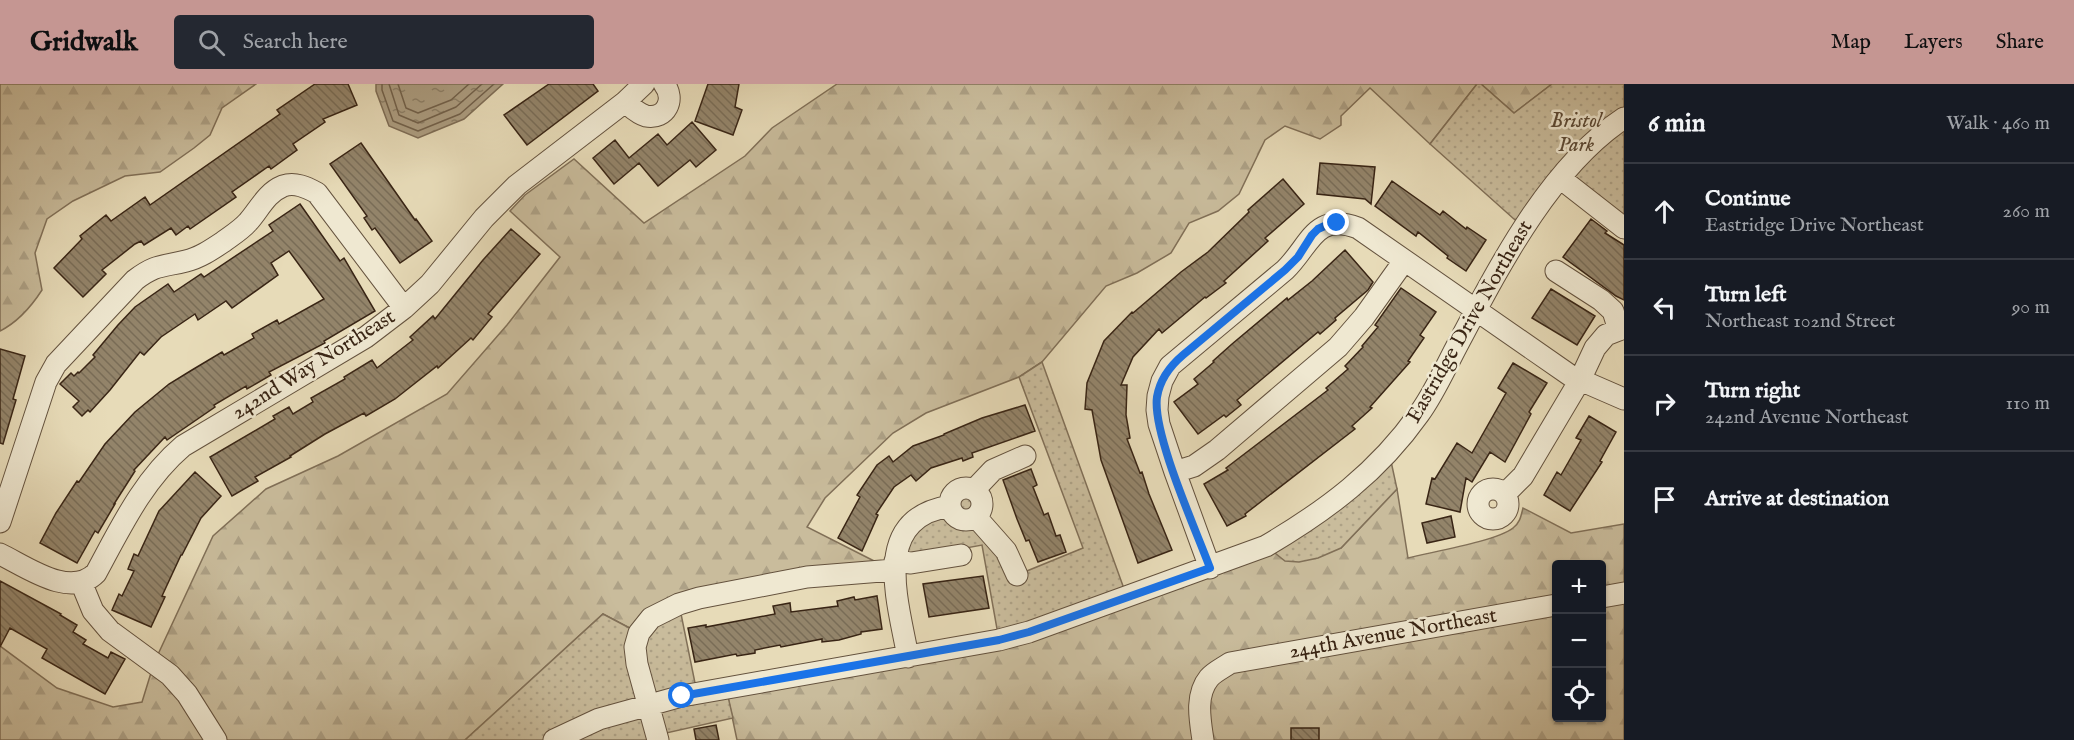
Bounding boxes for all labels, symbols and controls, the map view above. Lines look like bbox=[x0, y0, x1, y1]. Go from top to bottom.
search box bbox=[174, 15, 594, 69]
text: Gridwalk bbox=[30, 25, 138, 60]
icon: search bbox=[195, 26, 228, 59]
text: Search here bbox=[243, 28, 348, 56]
text: Map bbox=[1831, 29, 1871, 56]
text: Layers bbox=[1904, 29, 1963, 56]
text: Share bbox=[1996, 29, 2044, 56]
text: 6 min bbox=[1648, 107, 1706, 140]
park label: Bristol Park bbox=[1550, 108, 1604, 159]
text: Walk · 460 m bbox=[1946, 111, 2050, 136]
text: Continue bbox=[1705, 185, 1791, 213]
icon: ahead bbox=[1648, 195, 1681, 228]
text: 260 m bbox=[2003, 199, 2050, 224]
route end bbox=[1323, 209, 1349, 235]
text: Eastridge Drive Northeast bbox=[1705, 213, 1924, 238]
street label: Eastridge Drive Northeast bbox=[1401, 216, 1539, 428]
text: Turn left bbox=[1705, 281, 1787, 309]
icon: left bbox=[1648, 291, 1681, 324]
text: 90 m bbox=[2012, 295, 2050, 320]
street label: 242nd Way Northeast bbox=[227, 304, 401, 426]
text: Northeast 102nd Street bbox=[1705, 309, 1895, 334]
text: Turn right bbox=[1705, 377, 1800, 405]
icon: right bbox=[1648, 387, 1681, 420]
text: 110 m bbox=[2006, 391, 2050, 416]
text: 242nd Avenue Northeast bbox=[1705, 405, 1909, 430]
icon: arrive bbox=[1648, 483, 1681, 516]
text: Arrive at destination bbox=[1705, 485, 1889, 513]
map controls bbox=[1552, 560, 1606, 722]
button: + bbox=[1552, 560, 1606, 614]
street label: 244th Avenue Northeast bbox=[1287, 602, 1499, 666]
button: − bbox=[1552, 614, 1606, 668]
button: locate bbox=[1552, 668, 1606, 722]
route start bbox=[668, 682, 694, 708]

